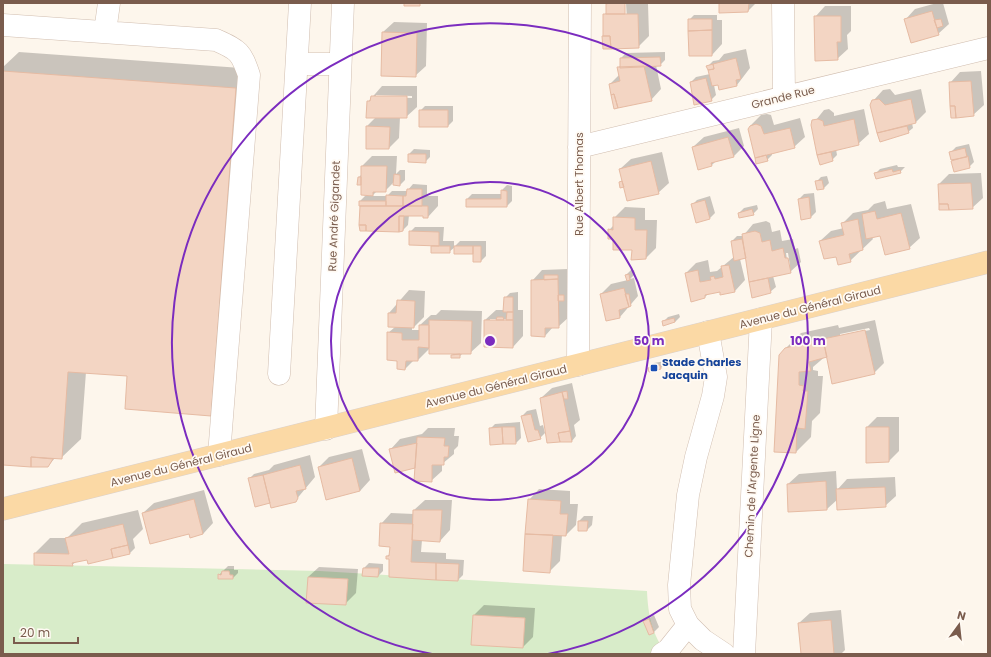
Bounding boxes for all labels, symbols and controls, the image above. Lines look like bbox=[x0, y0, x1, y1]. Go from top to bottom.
street label: Grande Rue bbox=[750, 81, 817, 113]
street label: Rue Albert Thomas bbox=[571, 132, 587, 236]
street label: Rue André Gigandet bbox=[324, 160, 344, 272]
street label: Avenue du Général Giraud bbox=[738, 282, 882, 332]
text: 50 m bbox=[634, 332, 665, 349]
text: 100 m bbox=[790, 332, 826, 349]
centre of rings bbox=[483, 334, 497, 348]
place label: Stade Charles Jacquin bbox=[662, 354, 741, 383]
street label: Avenue du Général Giraud bbox=[424, 361, 568, 411]
marker: Stade Charles Jacquin bbox=[649, 363, 659, 373]
street label: Chemin de l'Argente Ligne bbox=[740, 414, 764, 558]
street label: Avenue du Général Giraud bbox=[109, 440, 253, 490]
north arrow bbox=[939, 605, 979, 645]
text: N bbox=[956, 607, 968, 624]
scale bar bbox=[14, 619, 78, 645]
text: 20 m bbox=[20, 624, 50, 641]

